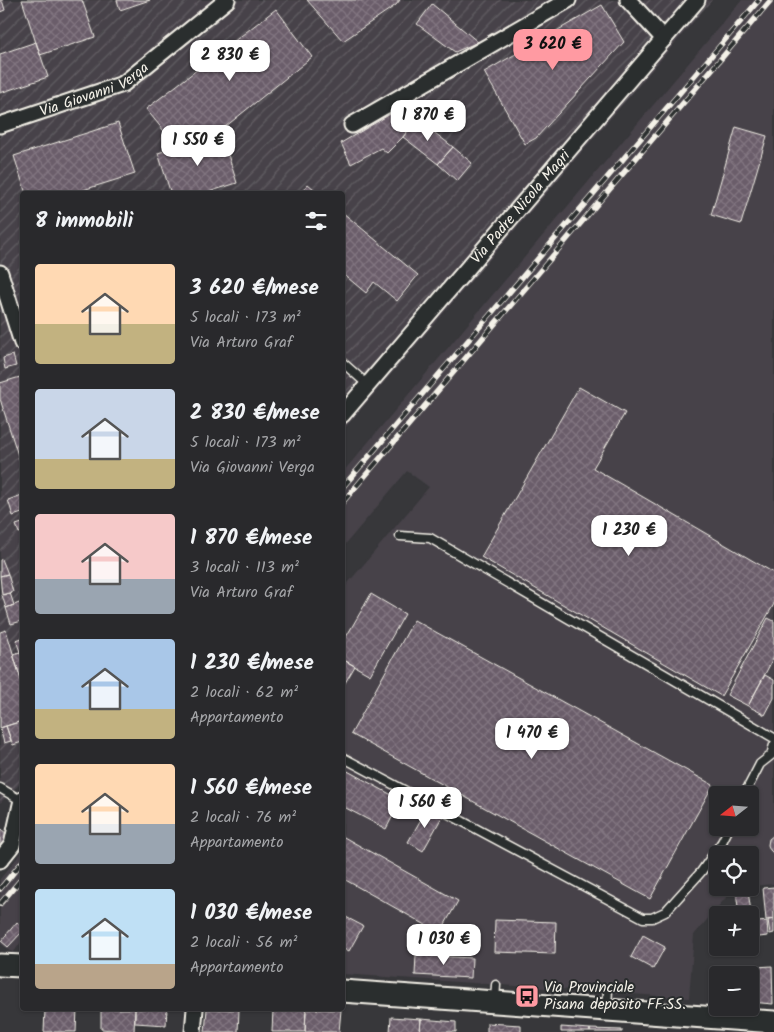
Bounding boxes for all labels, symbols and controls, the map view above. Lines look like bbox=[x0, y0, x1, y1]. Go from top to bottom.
pin: 3 620 € bbox=[507, 28, 599, 71]
text: 3 620 € bbox=[524, 32, 582, 57]
pin: 2 830 € bbox=[184, 39, 276, 82]
text: 2 830 € bbox=[201, 43, 259, 68]
street label: Via Giovanni Verga bbox=[37, 57, 154, 124]
pin: 1 870 € bbox=[382, 100, 474, 142]
text: 1 870 € bbox=[402, 103, 454, 128]
pin: 1 550 € bbox=[152, 124, 244, 167]
text: 1 550 € bbox=[172, 128, 224, 153]
street label: Via Padre Nicola Magri bbox=[465, 144, 578, 270]
text: 8 immobili bbox=[35, 205, 133, 238]
icon: filters bbox=[302, 207, 330, 235]
text: 3 620 €/mese bbox=[190, 272, 319, 305]
icon: home bbox=[75, 284, 135, 344]
text: 5 locali · 173 m² bbox=[190, 305, 301, 330]
text: Via Arturo Graf bbox=[190, 330, 293, 355]
text: 2 830 €/mese bbox=[190, 397, 320, 430]
icon: home bbox=[75, 409, 135, 469]
text: 5 locali · 173 m² bbox=[190, 430, 301, 455]
text: Via Giovanni Verga bbox=[190, 455, 315, 480]
pin: 1 230 € bbox=[583, 514, 675, 557]
text: 1 230 € bbox=[602, 518, 656, 543]
text: 1 870 €/mese bbox=[190, 522, 312, 555]
icon: home bbox=[75, 534, 135, 594]
text: 3 locali · 113 m² bbox=[190, 555, 299, 580]
text: Via Arturo Graf bbox=[190, 580, 293, 605]
text: 1 230 €/mese bbox=[190, 647, 314, 680]
icon: home bbox=[75, 659, 135, 719]
text: 2 locali · 62 m² bbox=[190, 680, 298, 705]
text: Appartamento bbox=[190, 705, 283, 730]
pin: 1 470 € bbox=[486, 718, 578, 760]
text: 1 470 € bbox=[506, 721, 558, 746]
text: 1 560 €/mese bbox=[190, 772, 312, 805]
icon: home bbox=[75, 784, 135, 844]
pin: 1 560 € bbox=[379, 786, 471, 829]
north arrow bbox=[709, 786, 759, 836]
map controls bbox=[709, 786, 759, 1016]
text: 1 560 € bbox=[399, 790, 451, 815]
text: 2 locali · 76 m² bbox=[190, 805, 296, 830]
text: Appartamento bbox=[190, 830, 283, 855]
button: locate bbox=[709, 846, 759, 896]
text: 1 030 €/mese bbox=[190, 897, 312, 930]
button: + bbox=[709, 906, 759, 956]
icon: home bbox=[75, 909, 135, 969]
pin: 1 030 € bbox=[398, 924, 490, 966]
text: 1 030 € bbox=[418, 927, 470, 952]
text: 2 locali · 56 m² bbox=[190, 930, 297, 955]
text: Appartamento bbox=[190, 955, 283, 980]
button: − bbox=[709, 966, 759, 1016]
place label: Via Provinciale Pisana deposito FF.SS. bbox=[544, 976, 686, 1017]
bus stop icon: Via Provinciale Pisana deposito FF.SS. bbox=[514, 983, 540, 1009]

